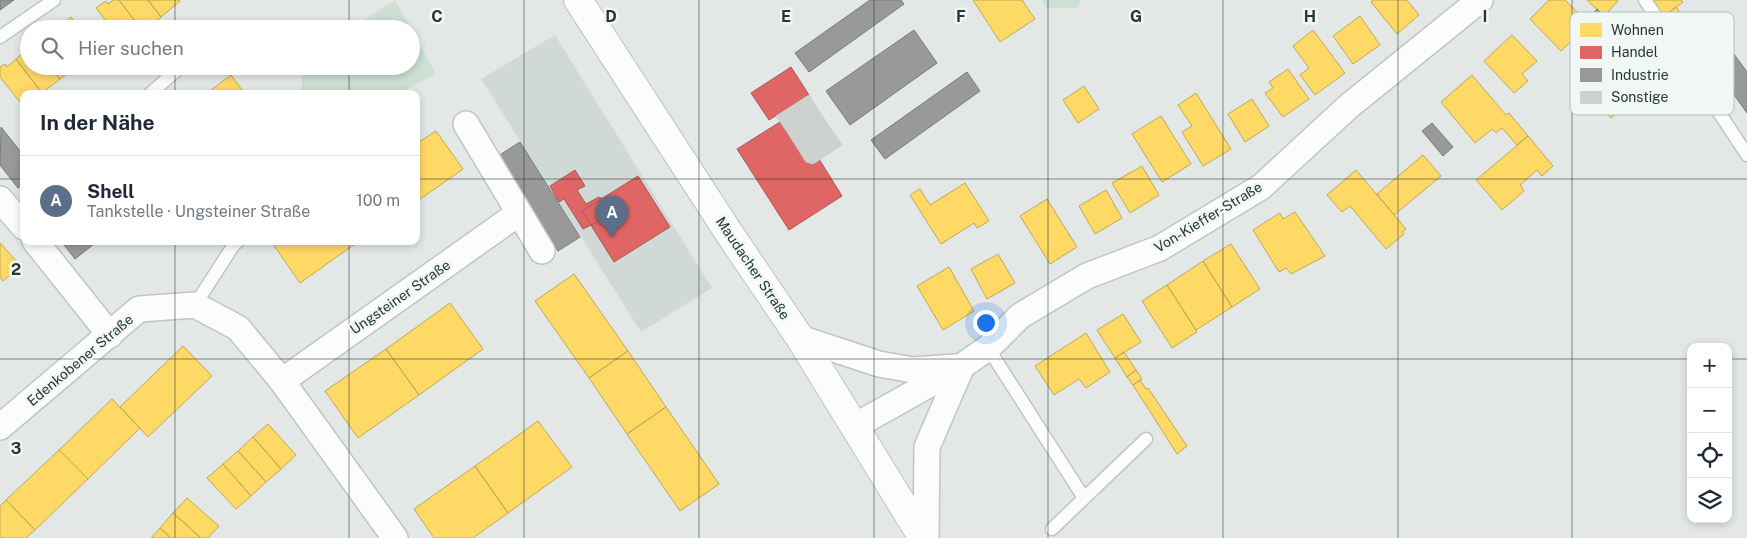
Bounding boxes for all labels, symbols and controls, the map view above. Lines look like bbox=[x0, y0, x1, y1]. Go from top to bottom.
text: C bbox=[431, 7, 443, 26]
text: D bbox=[605, 7, 617, 26]
text: E bbox=[781, 7, 791, 26]
text: F bbox=[956, 7, 966, 26]
text: G bbox=[1130, 7, 1142, 26]
text: H bbox=[1304, 7, 1316, 26]
text: I bbox=[1483, 7, 1487, 26]
legend bbox=[1570, 12, 1734, 115]
search box bbox=[20, 20, 420, 75]
text: Wohnen bbox=[1611, 22, 1664, 38]
icon: search bbox=[38, 34, 66, 62]
text: Hier suchen bbox=[78, 37, 184, 59]
text: Handel bbox=[1611, 44, 1658, 60]
text: Industrie bbox=[1611, 67, 1669, 83]
text: Sonstige bbox=[1611, 89, 1669, 105]
text: In der Nähe bbox=[40, 110, 155, 135]
street label: Von-Kieffer-Straße bbox=[1151, 178, 1265, 255]
text: Shell bbox=[87, 180, 135, 202]
text: A bbox=[50, 191, 62, 210]
text: 100 m bbox=[356, 191, 400, 210]
pin: A bbox=[596, 196, 628, 237]
text: Tankstelle · Ungsteiner Straße bbox=[87, 202, 310, 221]
street label: Maudacher Straße bbox=[713, 214, 793, 322]
street label: Ungsteiner Straße bbox=[347, 256, 453, 338]
text: 2 bbox=[11, 260, 21, 279]
your location bbox=[973, 310, 999, 336]
street label: Edenkobener Straße bbox=[24, 311, 136, 409]
map controls bbox=[1687, 343, 1732, 523]
button: + bbox=[1687, 343, 1732, 388]
button: − bbox=[1687, 388, 1732, 433]
button: locate bbox=[1687, 433, 1732, 478]
text: 3 bbox=[11, 439, 21, 458]
button: layers bbox=[1687, 478, 1732, 523]

